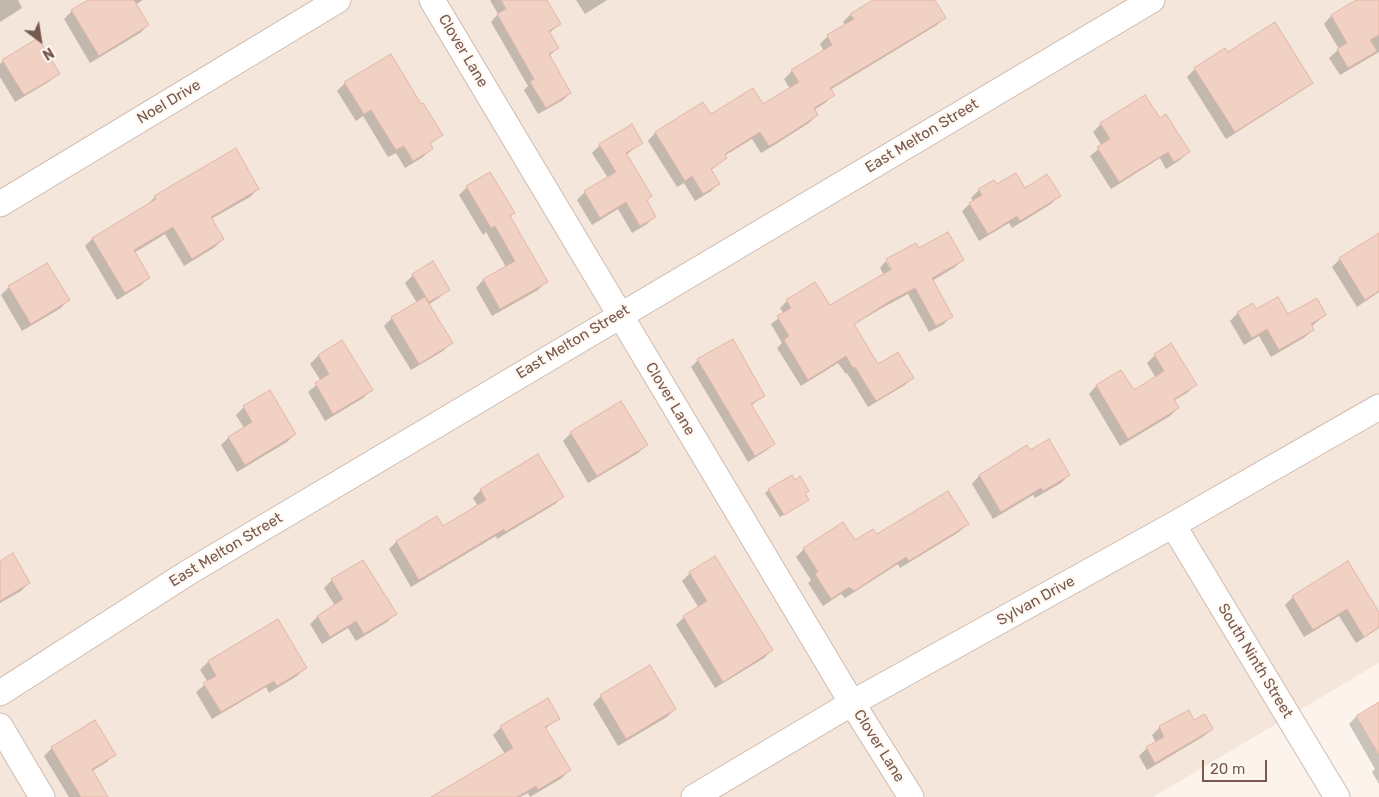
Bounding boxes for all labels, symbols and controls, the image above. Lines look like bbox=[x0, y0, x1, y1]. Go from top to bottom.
street label: Clover Lane bbox=[434, 11, 492, 91]
north arrow bbox=[15, 15, 65, 65]
text: N bbox=[39, 43, 57, 63]
street label: Noel Drive bbox=[134, 76, 204, 128]
street label: East Melton Street bbox=[862, 95, 982, 177]
street label: East Melton Street bbox=[513, 301, 633, 383]
street label: Clover Lane bbox=[641, 359, 699, 439]
street label: East Melton Street bbox=[166, 509, 286, 591]
street label: Sylvan Drive bbox=[994, 572, 1078, 630]
street label: South Ninth Street bbox=[1214, 600, 1296, 722]
street label: Clover Lane bbox=[850, 706, 908, 786]
scale bar bbox=[1204, 750, 1269, 782]
text: 20 m bbox=[1210, 760, 1245, 778]

